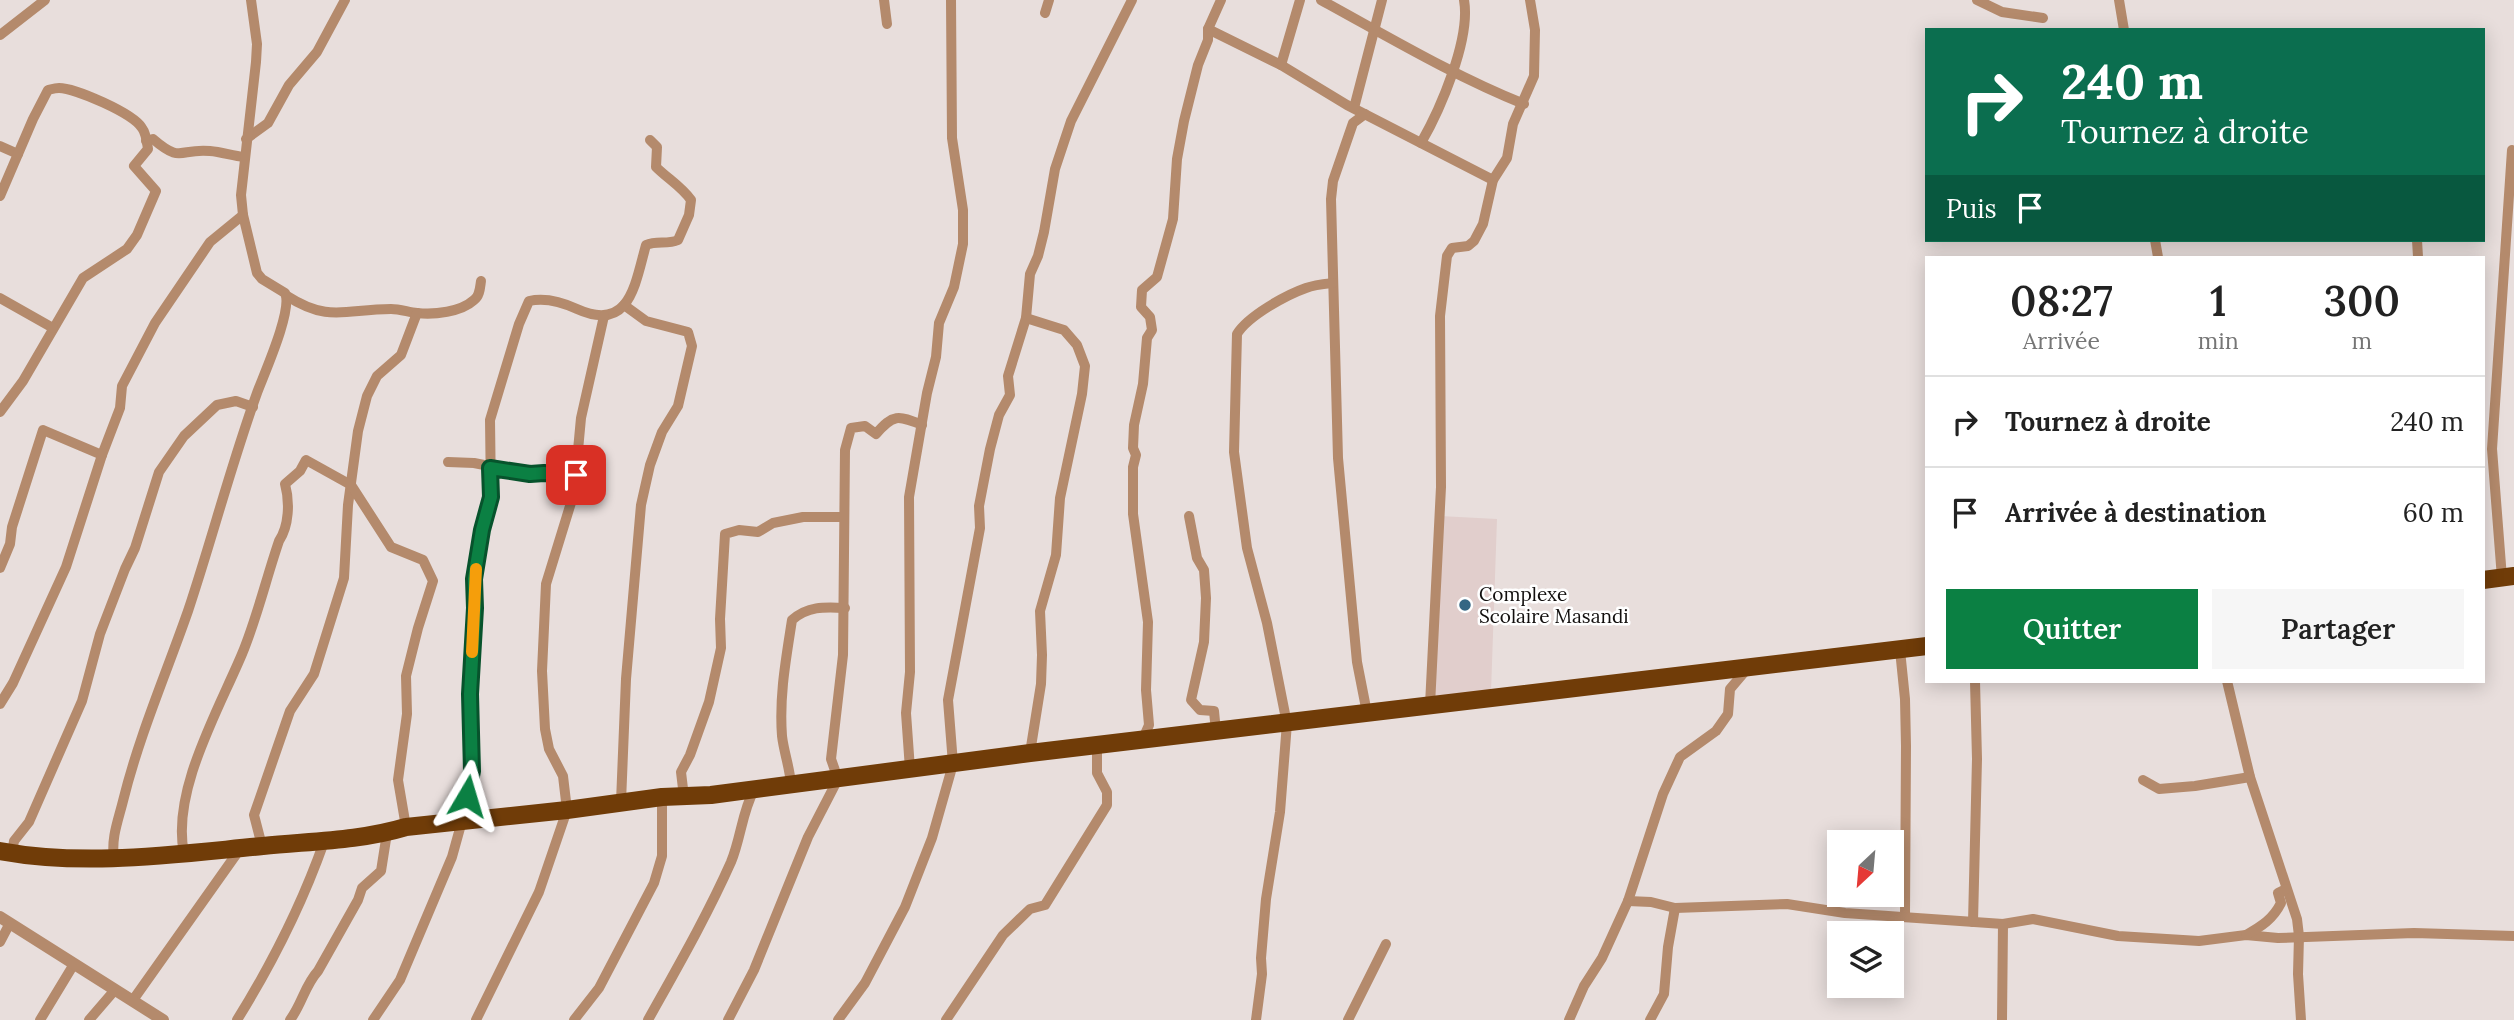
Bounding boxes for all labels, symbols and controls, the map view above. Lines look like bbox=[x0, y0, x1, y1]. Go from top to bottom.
text: 240 m bbox=[2061, 50, 2203, 112]
icon: right bbox=[1946, 56, 2037, 147]
text: Tournez à droite bbox=[2061, 111, 2309, 152]
icon: arrive bbox=[2011, 189, 2049, 227]
text: Puis bbox=[1946, 192, 1997, 225]
text: 08:27 bbox=[2010, 274, 2113, 328]
text: 1 bbox=[2210, 274, 2226, 328]
text: 300 bbox=[2324, 274, 2400, 328]
text: Arrivée bbox=[2023, 326, 2100, 355]
text: min bbox=[2198, 326, 2239, 355]
text: m bbox=[2352, 326, 2372, 355]
icon: right bbox=[1946, 403, 1984, 441]
text: Tournez à droite bbox=[2005, 405, 2211, 438]
text: 240 m bbox=[2390, 405, 2464, 438]
pin bbox=[546, 445, 606, 505]
icon: arrive bbox=[557, 456, 595, 494]
icon: arrive bbox=[1946, 494, 1984, 532]
text: Arrivée à destination bbox=[2005, 496, 2266, 529]
text: 60 m bbox=[2403, 496, 2464, 529]
place label: Complexe Scolaire Masandi bbox=[1479, 582, 1629, 628]
button: Quitter bbox=[1946, 589, 2198, 669]
button: Partager bbox=[2212, 589, 2464, 669]
marker: Complexe Scolaire Masandi bbox=[1457, 597, 1473, 613]
position arrow bbox=[430, 759, 504, 833]
north arrow bbox=[1827, 830, 1904, 906]
map controls bbox=[1827, 830, 1904, 998]
button: layers bbox=[1827, 921, 1904, 998]

